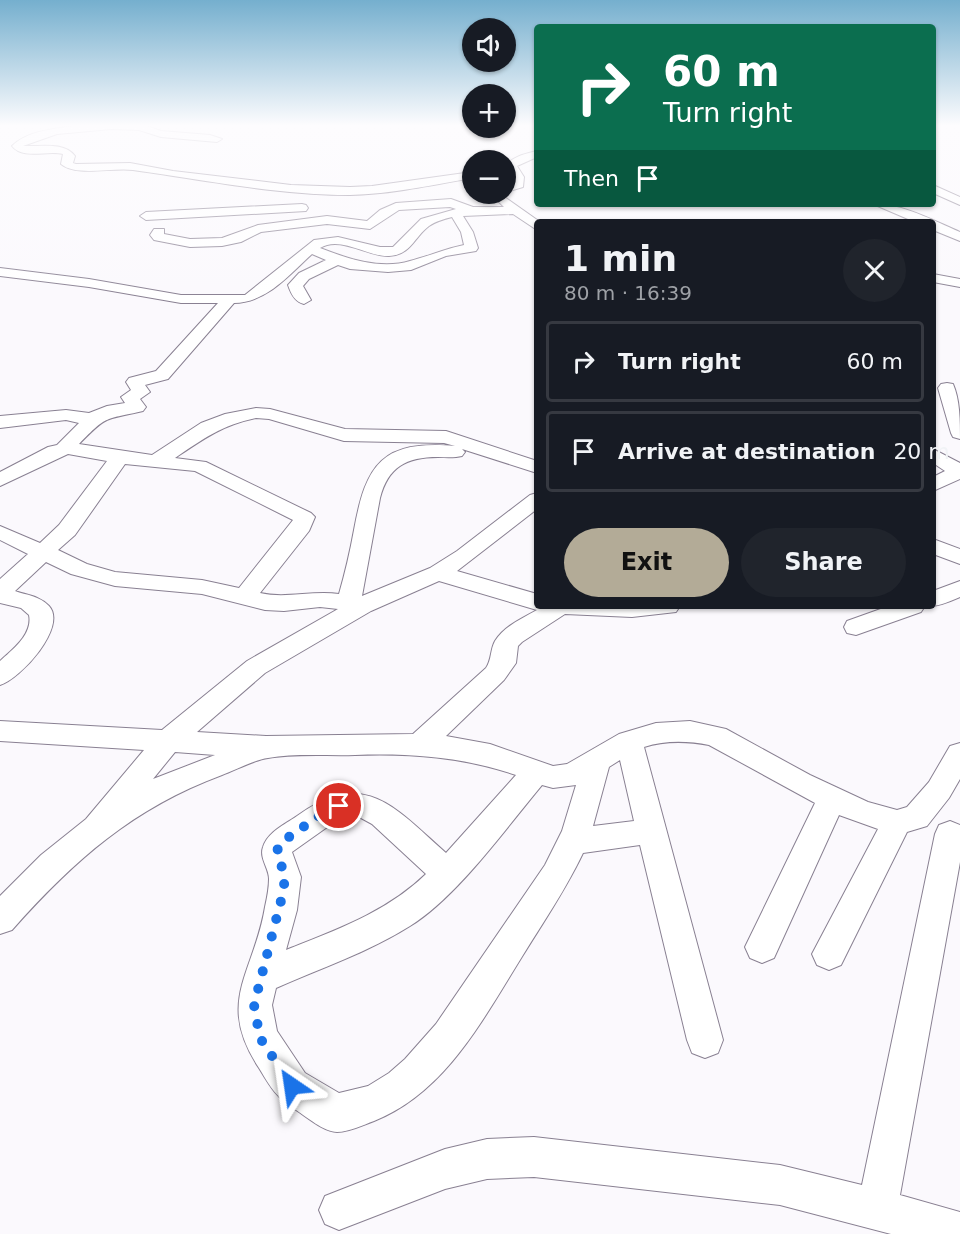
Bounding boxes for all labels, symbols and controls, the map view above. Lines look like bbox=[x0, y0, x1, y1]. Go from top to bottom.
map controls bbox=[462, 18, 516, 204]
button: sound bbox=[462, 18, 516, 72]
text: 60 m bbox=[663, 47, 780, 96]
icon: right bbox=[564, 48, 642, 126]
button: + bbox=[462, 84, 516, 138]
text: Turn right bbox=[663, 97, 792, 128]
button: − bbox=[462, 150, 516, 204]
icon: arrive bbox=[631, 162, 664, 195]
text: Then bbox=[564, 166, 619, 191]
text: 1 min bbox=[564, 238, 677, 279]
button: close bbox=[843, 239, 906, 302]
text: 80 m · 16:39 bbox=[564, 281, 692, 305]
icon: right bbox=[567, 345, 600, 378]
text: Turn right bbox=[618, 349, 741, 374]
text: 60 m bbox=[847, 349, 903, 374]
icon: arrive bbox=[567, 435, 600, 468]
text: Arrive at destination bbox=[618, 439, 875, 464]
text: 20 m bbox=[893, 439, 950, 464]
button: Exit bbox=[564, 528, 729, 597]
button: Share bbox=[741, 528, 906, 597]
pin bbox=[313, 780, 364, 831]
icon: arrive bbox=[322, 789, 355, 822]
position arrow bbox=[260, 1054, 324, 1118]

